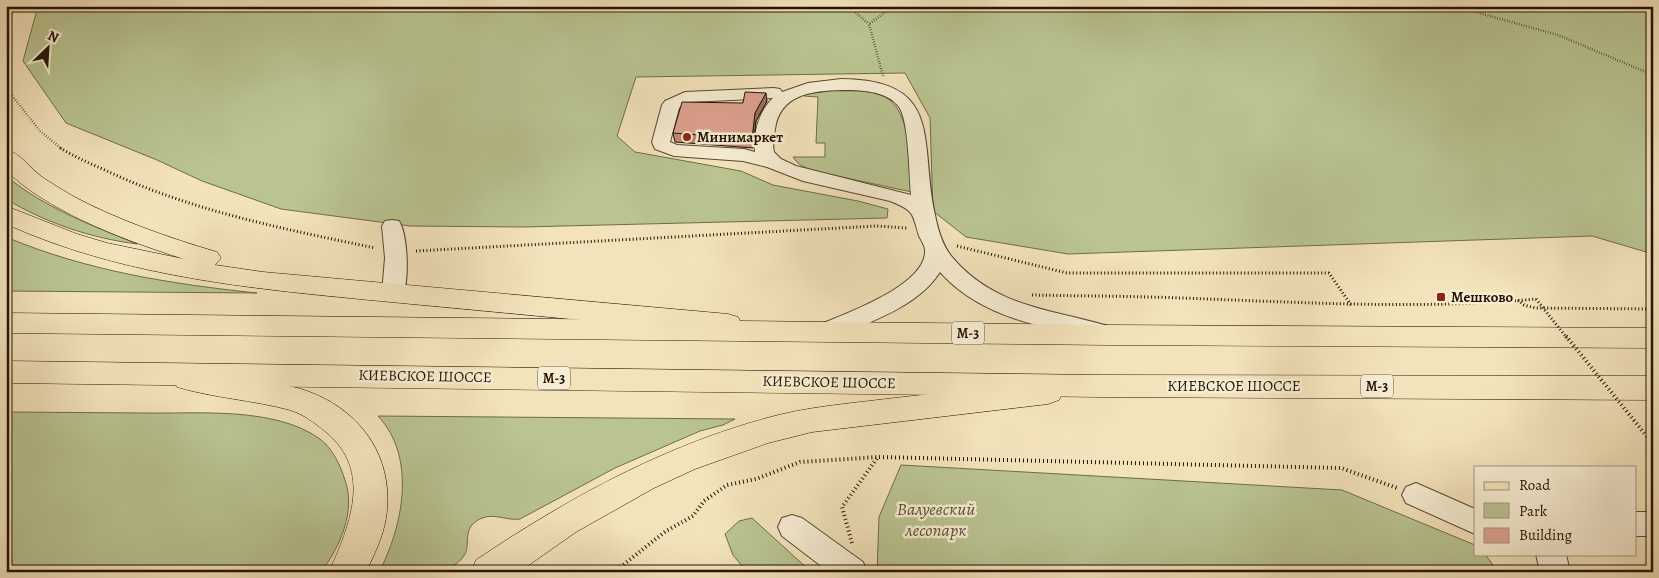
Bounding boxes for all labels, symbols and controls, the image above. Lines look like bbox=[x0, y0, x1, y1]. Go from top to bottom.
north arrow bbox=[22, 22, 72, 72]
text: N bbox=[45, 26, 62, 47]
place label: Минимаркет bbox=[697, 127, 783, 147]
marker: Минимаркет bbox=[681, 131, 693, 143]
place label: Мешково bbox=[1451, 287, 1514, 307]
marker: Мешково bbox=[1435, 291, 1447, 303]
road number: М-3 bbox=[952, 322, 984, 344]
street label: КИЕВСКОЕ ШОССЕ bbox=[358, 365, 492, 387]
road number: М-3 bbox=[538, 366, 570, 389]
street label: КИЕВСКОЕ ШОССЕ bbox=[762, 371, 896, 393]
road number: М-3 bbox=[1361, 374, 1393, 398]
street label: КИЕВСКОЕ ШОССЕ bbox=[1167, 376, 1301, 396]
legend bbox=[1474, 466, 1636, 556]
text: Road bbox=[1519, 475, 1551, 495]
park label: Валуевский лесопарк bbox=[897, 497, 975, 542]
text: Park bbox=[1519, 501, 1548, 521]
text: Building bbox=[1519, 525, 1572, 545]

